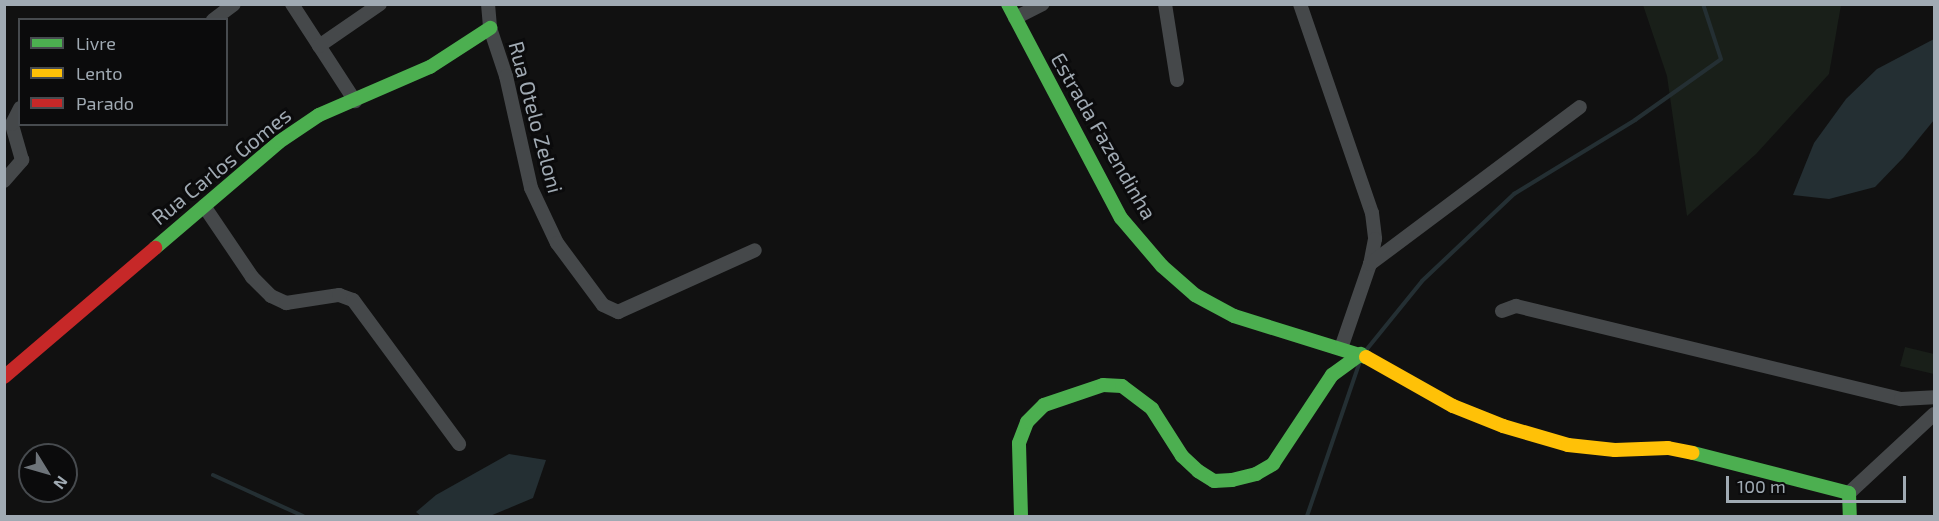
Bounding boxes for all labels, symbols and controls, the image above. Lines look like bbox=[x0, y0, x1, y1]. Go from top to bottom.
legend bbox=[18, 18, 228, 126]
text: Livre bbox=[76, 32, 116, 54]
street label: Rua Otelo Zeloni bbox=[504, 38, 568, 196]
street label: Estrada Fazendinha bbox=[1046, 48, 1162, 224]
text: Lento bbox=[76, 62, 122, 84]
text: Parado bbox=[76, 92, 134, 114]
street label: Rua Carlos Gomes bbox=[146, 102, 296, 230]
north arrow bbox=[18, 443, 78, 503]
scale bar bbox=[1729, 464, 1909, 502]
text: N bbox=[50, 473, 72, 493]
text: 100 m bbox=[1737, 475, 1786, 497]

